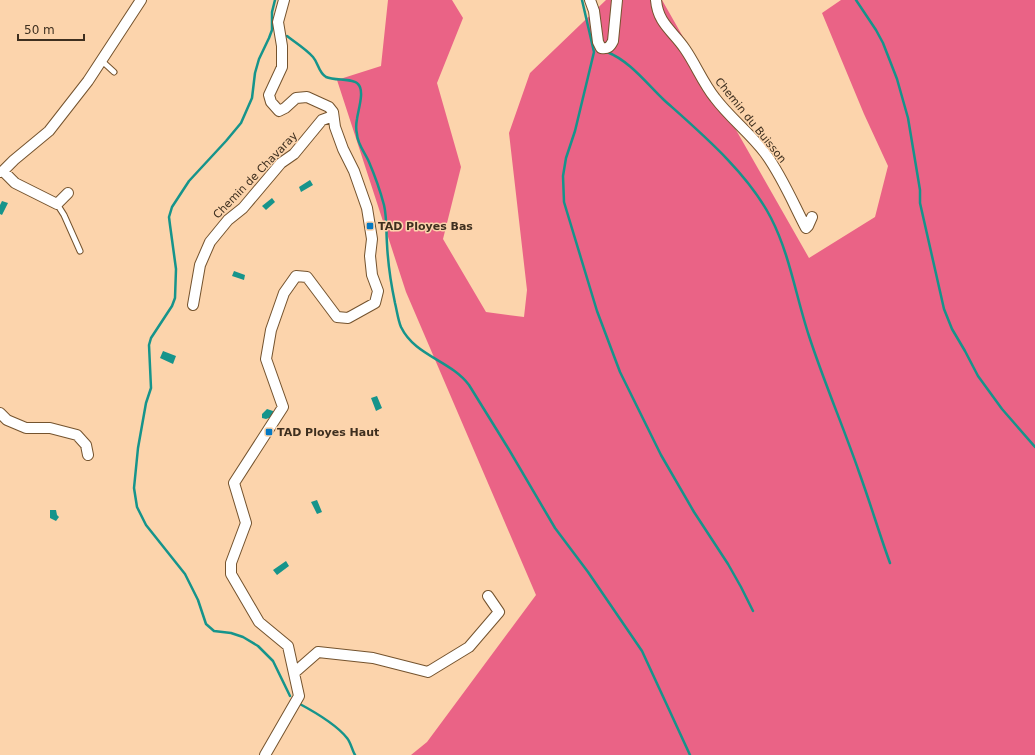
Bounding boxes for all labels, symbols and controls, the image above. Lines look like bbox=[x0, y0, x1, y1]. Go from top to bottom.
scale bar bbox=[18, 16, 84, 42]
text: 50 m bbox=[24, 23, 55, 37]
street label: Chemin du Buisson bbox=[712, 75, 789, 166]
street label: Chemin de Chavaray bbox=[211, 129, 300, 221]
place label: TAD Ployes Bas bbox=[378, 220, 473, 233]
marker: TAD Ployes Bas bbox=[365, 221, 375, 231]
place label: TAD Ployes Haut bbox=[277, 426, 379, 439]
marker: TAD Ployes Haut bbox=[264, 427, 274, 437]

